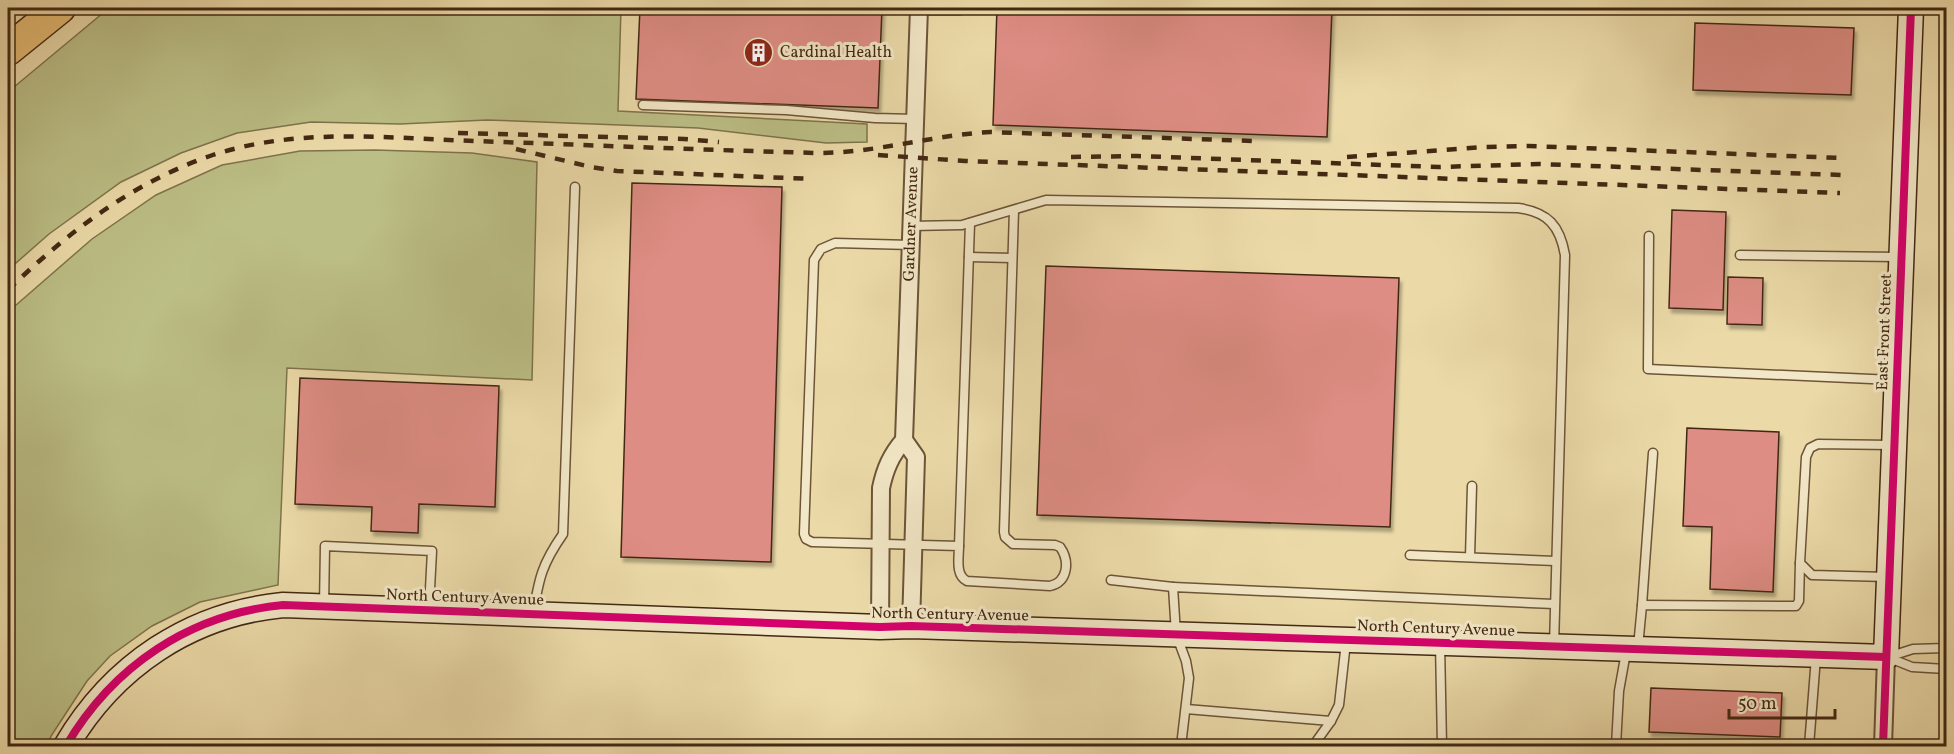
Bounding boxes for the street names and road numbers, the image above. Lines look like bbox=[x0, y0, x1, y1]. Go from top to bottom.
street label: Gardner Avenue bbox=[899, 166, 924, 282]
street label: East Front Street bbox=[1872, 273, 1898, 391]
street label: North Century Avenue bbox=[386, 584, 544, 612]
street label: North Century Avenue bbox=[871, 603, 1029, 627]
street label: North Century Avenue bbox=[1357, 615, 1515, 643]

